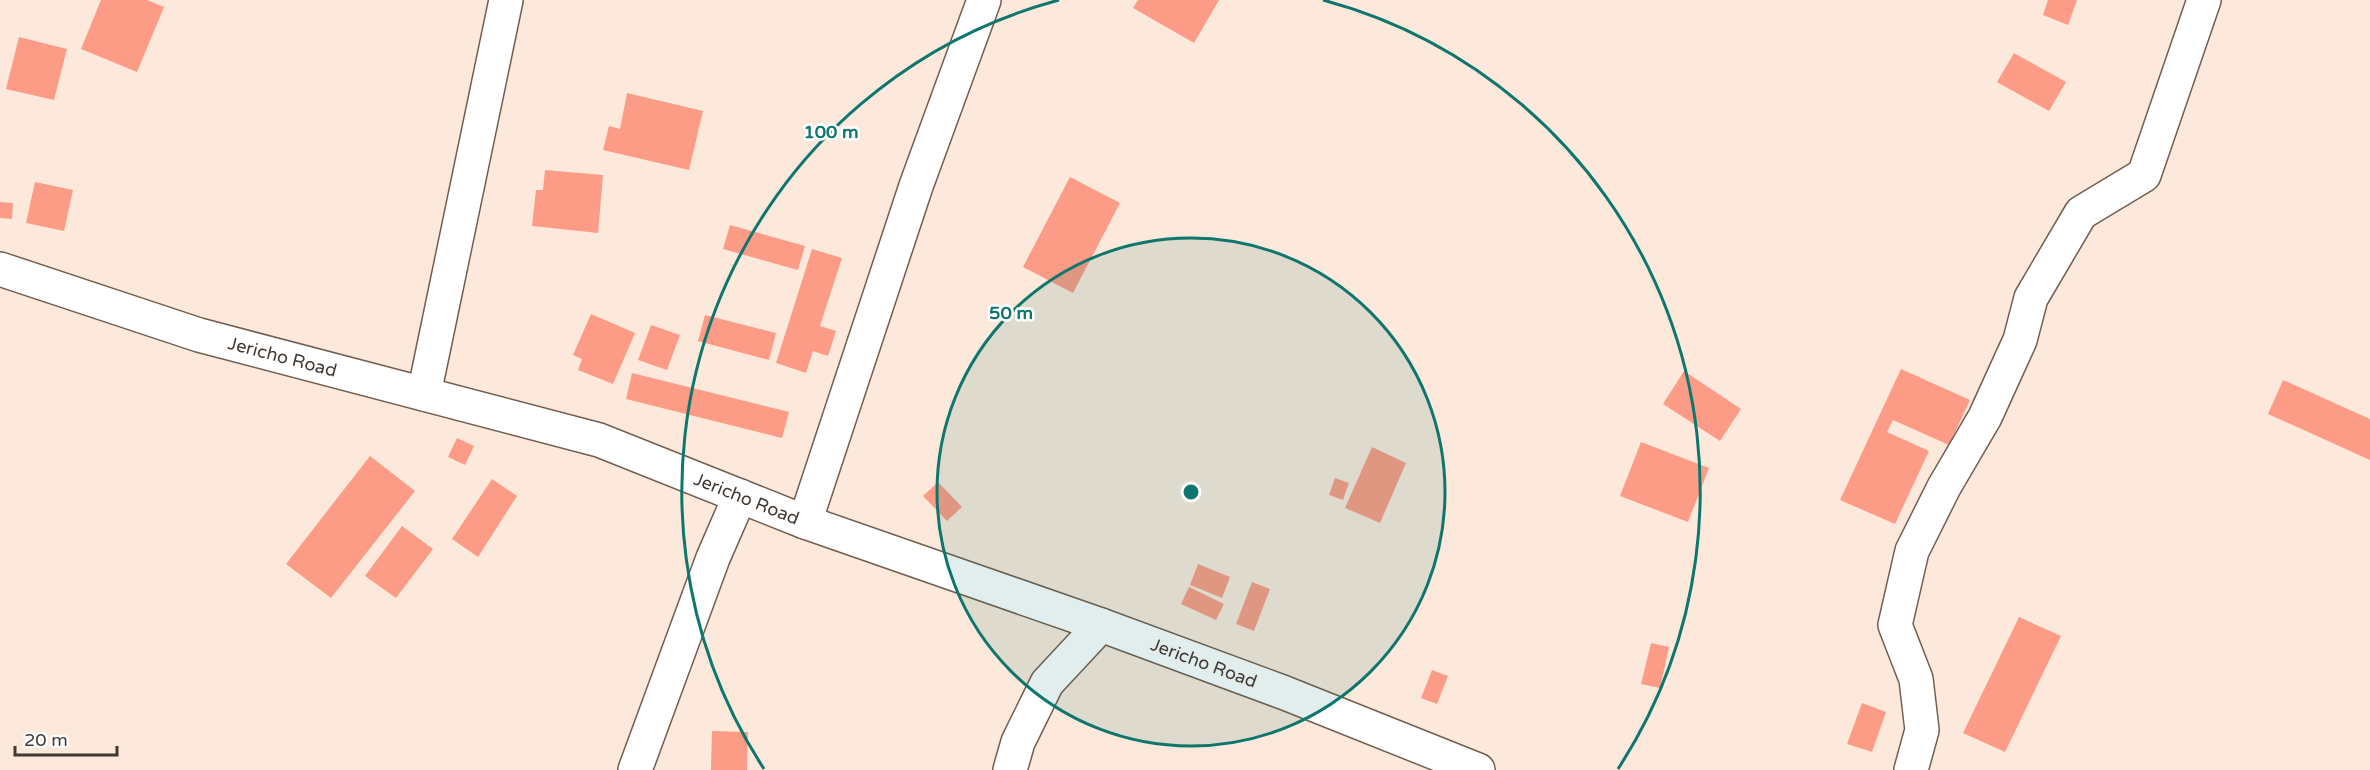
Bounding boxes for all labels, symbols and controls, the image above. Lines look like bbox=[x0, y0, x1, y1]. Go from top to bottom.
text: 100 m bbox=[803, 121, 859, 143]
text: 50 m bbox=[989, 302, 1033, 324]
street label: Jericho Road bbox=[226, 332, 339, 382]
street label: Jericho Road bbox=[691, 468, 802, 530]
centre of rings bbox=[1181, 482, 1201, 502]
street label: Jericho Road bbox=[1148, 633, 1260, 693]
scale bar bbox=[15, 719, 117, 757]
text: 20 m bbox=[24, 729, 68, 751]

